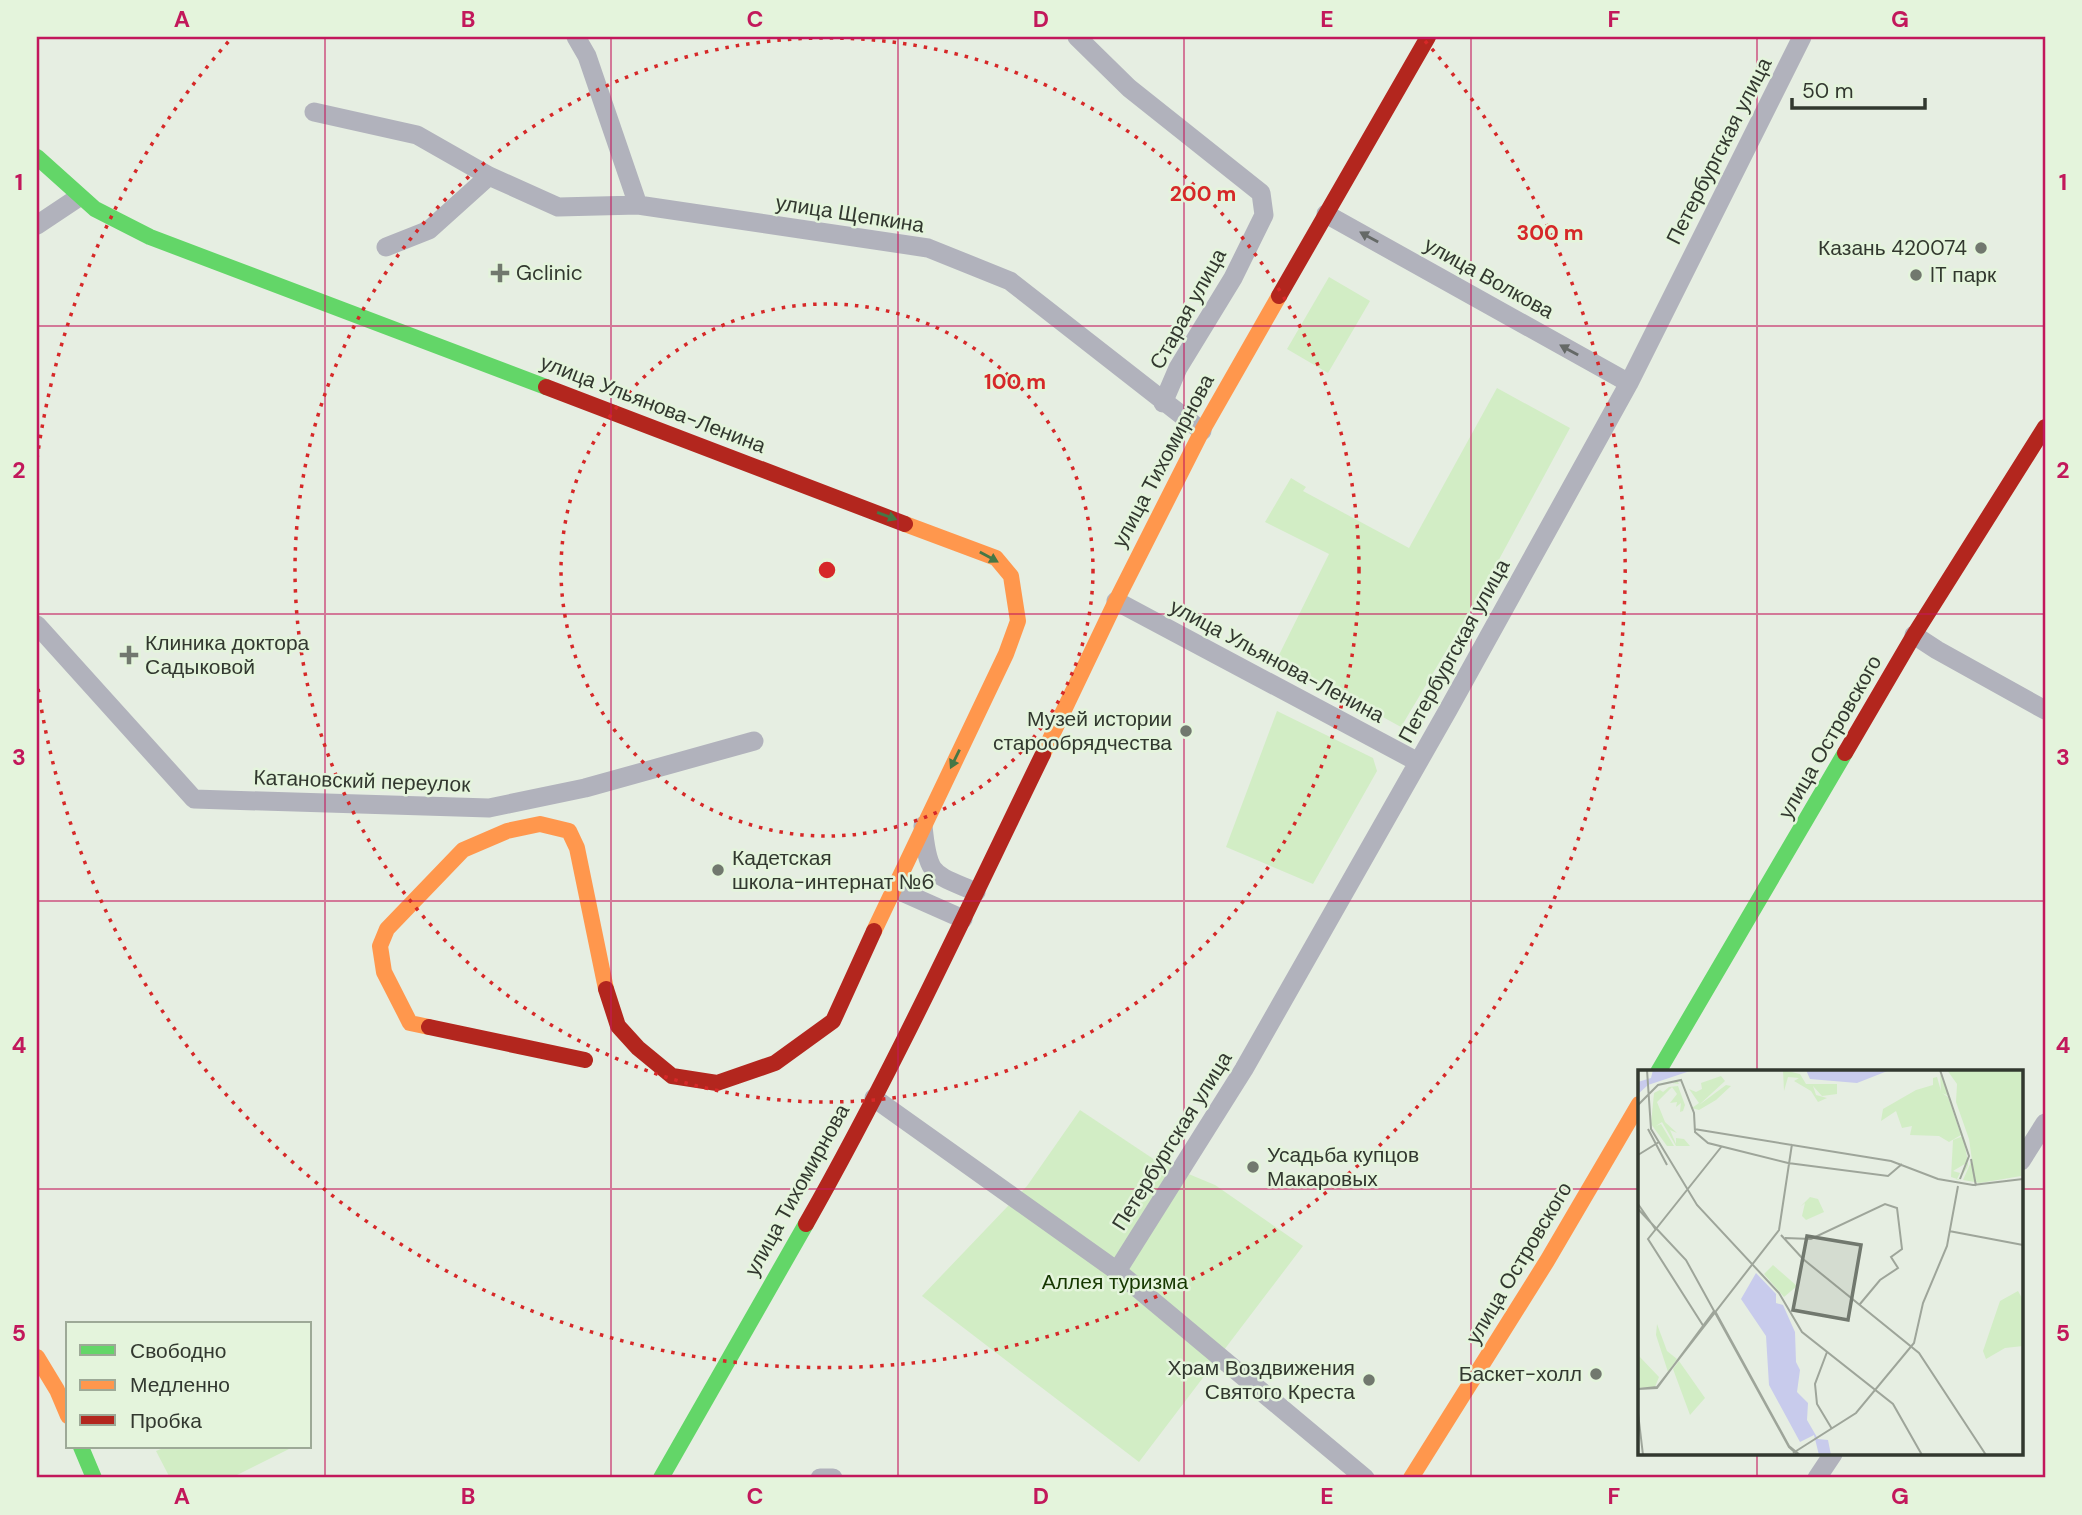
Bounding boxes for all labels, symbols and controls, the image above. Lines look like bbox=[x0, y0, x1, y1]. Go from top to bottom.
text: A bbox=[174, 4, 190, 34]
text: B bbox=[461, 4, 475, 34]
text: C bbox=[747, 4, 763, 34]
text: D bbox=[1033, 4, 1049, 34]
text: E bbox=[1320, 4, 1334, 34]
text: F bbox=[1608, 4, 1621, 34]
text: G bbox=[1891, 4, 1909, 34]
street label: Петербургская улица bbox=[1660, 53, 1778, 249]
scale bar bbox=[1792, 66, 1924, 110]
text: 50 m bbox=[1802, 77, 1853, 105]
text: 1 bbox=[15, 167, 23, 197]
text: 1 bbox=[2059, 167, 2067, 197]
text: 200 m bbox=[1170, 180, 1236, 208]
street label: улица Щепкина bbox=[774, 188, 927, 240]
text: 300 m bbox=[1517, 219, 1583, 247]
one-way arrow bbox=[1359, 231, 1378, 243]
street label: улица Волкова bbox=[1419, 231, 1559, 325]
place label: Казань 420074 bbox=[1818, 234, 1967, 262]
marker: Казань 420074 bbox=[1973, 240, 1989, 256]
street label: Старая улица bbox=[1143, 243, 1233, 375]
place label: Gclinic bbox=[516, 259, 583, 287]
place label: IT парк bbox=[1930, 261, 1997, 289]
marker: Gclinic bbox=[490, 263, 510, 283]
marker: IT парк bbox=[1908, 267, 1924, 283]
one-way arrow bbox=[1559, 344, 1579, 356]
street label: улица Ульянова-Ленина bbox=[536, 348, 770, 460]
text: 100 m bbox=[984, 368, 1046, 396]
street label: улица Тихомирнова bbox=[1105, 369, 1221, 553]
text: 2 bbox=[12, 455, 26, 485]
text: 2 bbox=[2056, 455, 2070, 485]
one-way arrow bbox=[877, 511, 898, 522]
one-way arrow bbox=[980, 551, 999, 563]
street label: Петербургская улица bbox=[1392, 554, 1516, 748]
centre of rings bbox=[815, 558, 839, 582]
street label: улица Ульянова-Ленина bbox=[1165, 593, 1389, 730]
place label: Клиника доктора Садыковой bbox=[145, 629, 310, 681]
marker: Клиника доктора Садыковой bbox=[119, 645, 139, 665]
street label: улица Островского bbox=[1772, 650, 1888, 824]
place label: Музей истории старообрядчества bbox=[993, 705, 1172, 757]
marker: Музей истории старообрядчества bbox=[1178, 723, 1194, 739]
text: 3 bbox=[12, 742, 26, 772]
text: 3 bbox=[2056, 742, 2070, 772]
one-way arrow bbox=[949, 749, 960, 769]
street label: Катановский переулок bbox=[253, 763, 472, 799]
place label: Кадетская школа-интернат №6 bbox=[732, 844, 935, 896]
marker: Кадетская школа-интернат №6 bbox=[710, 862, 726, 878]
text: 4 bbox=[12, 1030, 27, 1060]
text: 4 bbox=[2056, 1030, 2071, 1060]
street label: Петербургская улица bbox=[1106, 1046, 1239, 1236]
inset map bbox=[1638, 1070, 2022, 1456]
street label: улица Тихомирнова bbox=[738, 1099, 856, 1281]
place label: Усадьба купцов Макаровых bbox=[1267, 1141, 1419, 1193]
marker: Усадьба купцов Макаровых bbox=[1245, 1159, 1261, 1175]
street label: улица Островского bbox=[1459, 1177, 1579, 1349]
park label: Аллея туризма bbox=[1042, 1268, 1189, 1296]
text: 5 bbox=[12, 1318, 26, 1348]
text: 5 bbox=[2056, 1318, 2070, 1348]
legend bbox=[66, 1322, 312, 1448]
text: Свободно bbox=[130, 1337, 227, 1365]
place label: Храм Воздвижения Святого Креста bbox=[1167, 1354, 1355, 1406]
place label: Баскет-холл bbox=[1459, 1360, 1582, 1388]
marker: Баскет-холл bbox=[1588, 1366, 1604, 1382]
text: Медленно bbox=[130, 1371, 230, 1399]
marker: Храм Воздвижения Святого Креста bbox=[1361, 1372, 1377, 1388]
text: Пробка bbox=[130, 1407, 202, 1435]
text: A bbox=[174, 1481, 190, 1511]
text: B bbox=[461, 1481, 475, 1511]
text: C bbox=[747, 1481, 763, 1511]
text: D bbox=[1033, 1481, 1049, 1511]
text: E bbox=[1320, 1481, 1334, 1511]
text: F bbox=[1608, 1481, 1621, 1511]
text: G bbox=[1891, 1481, 1909, 1511]

